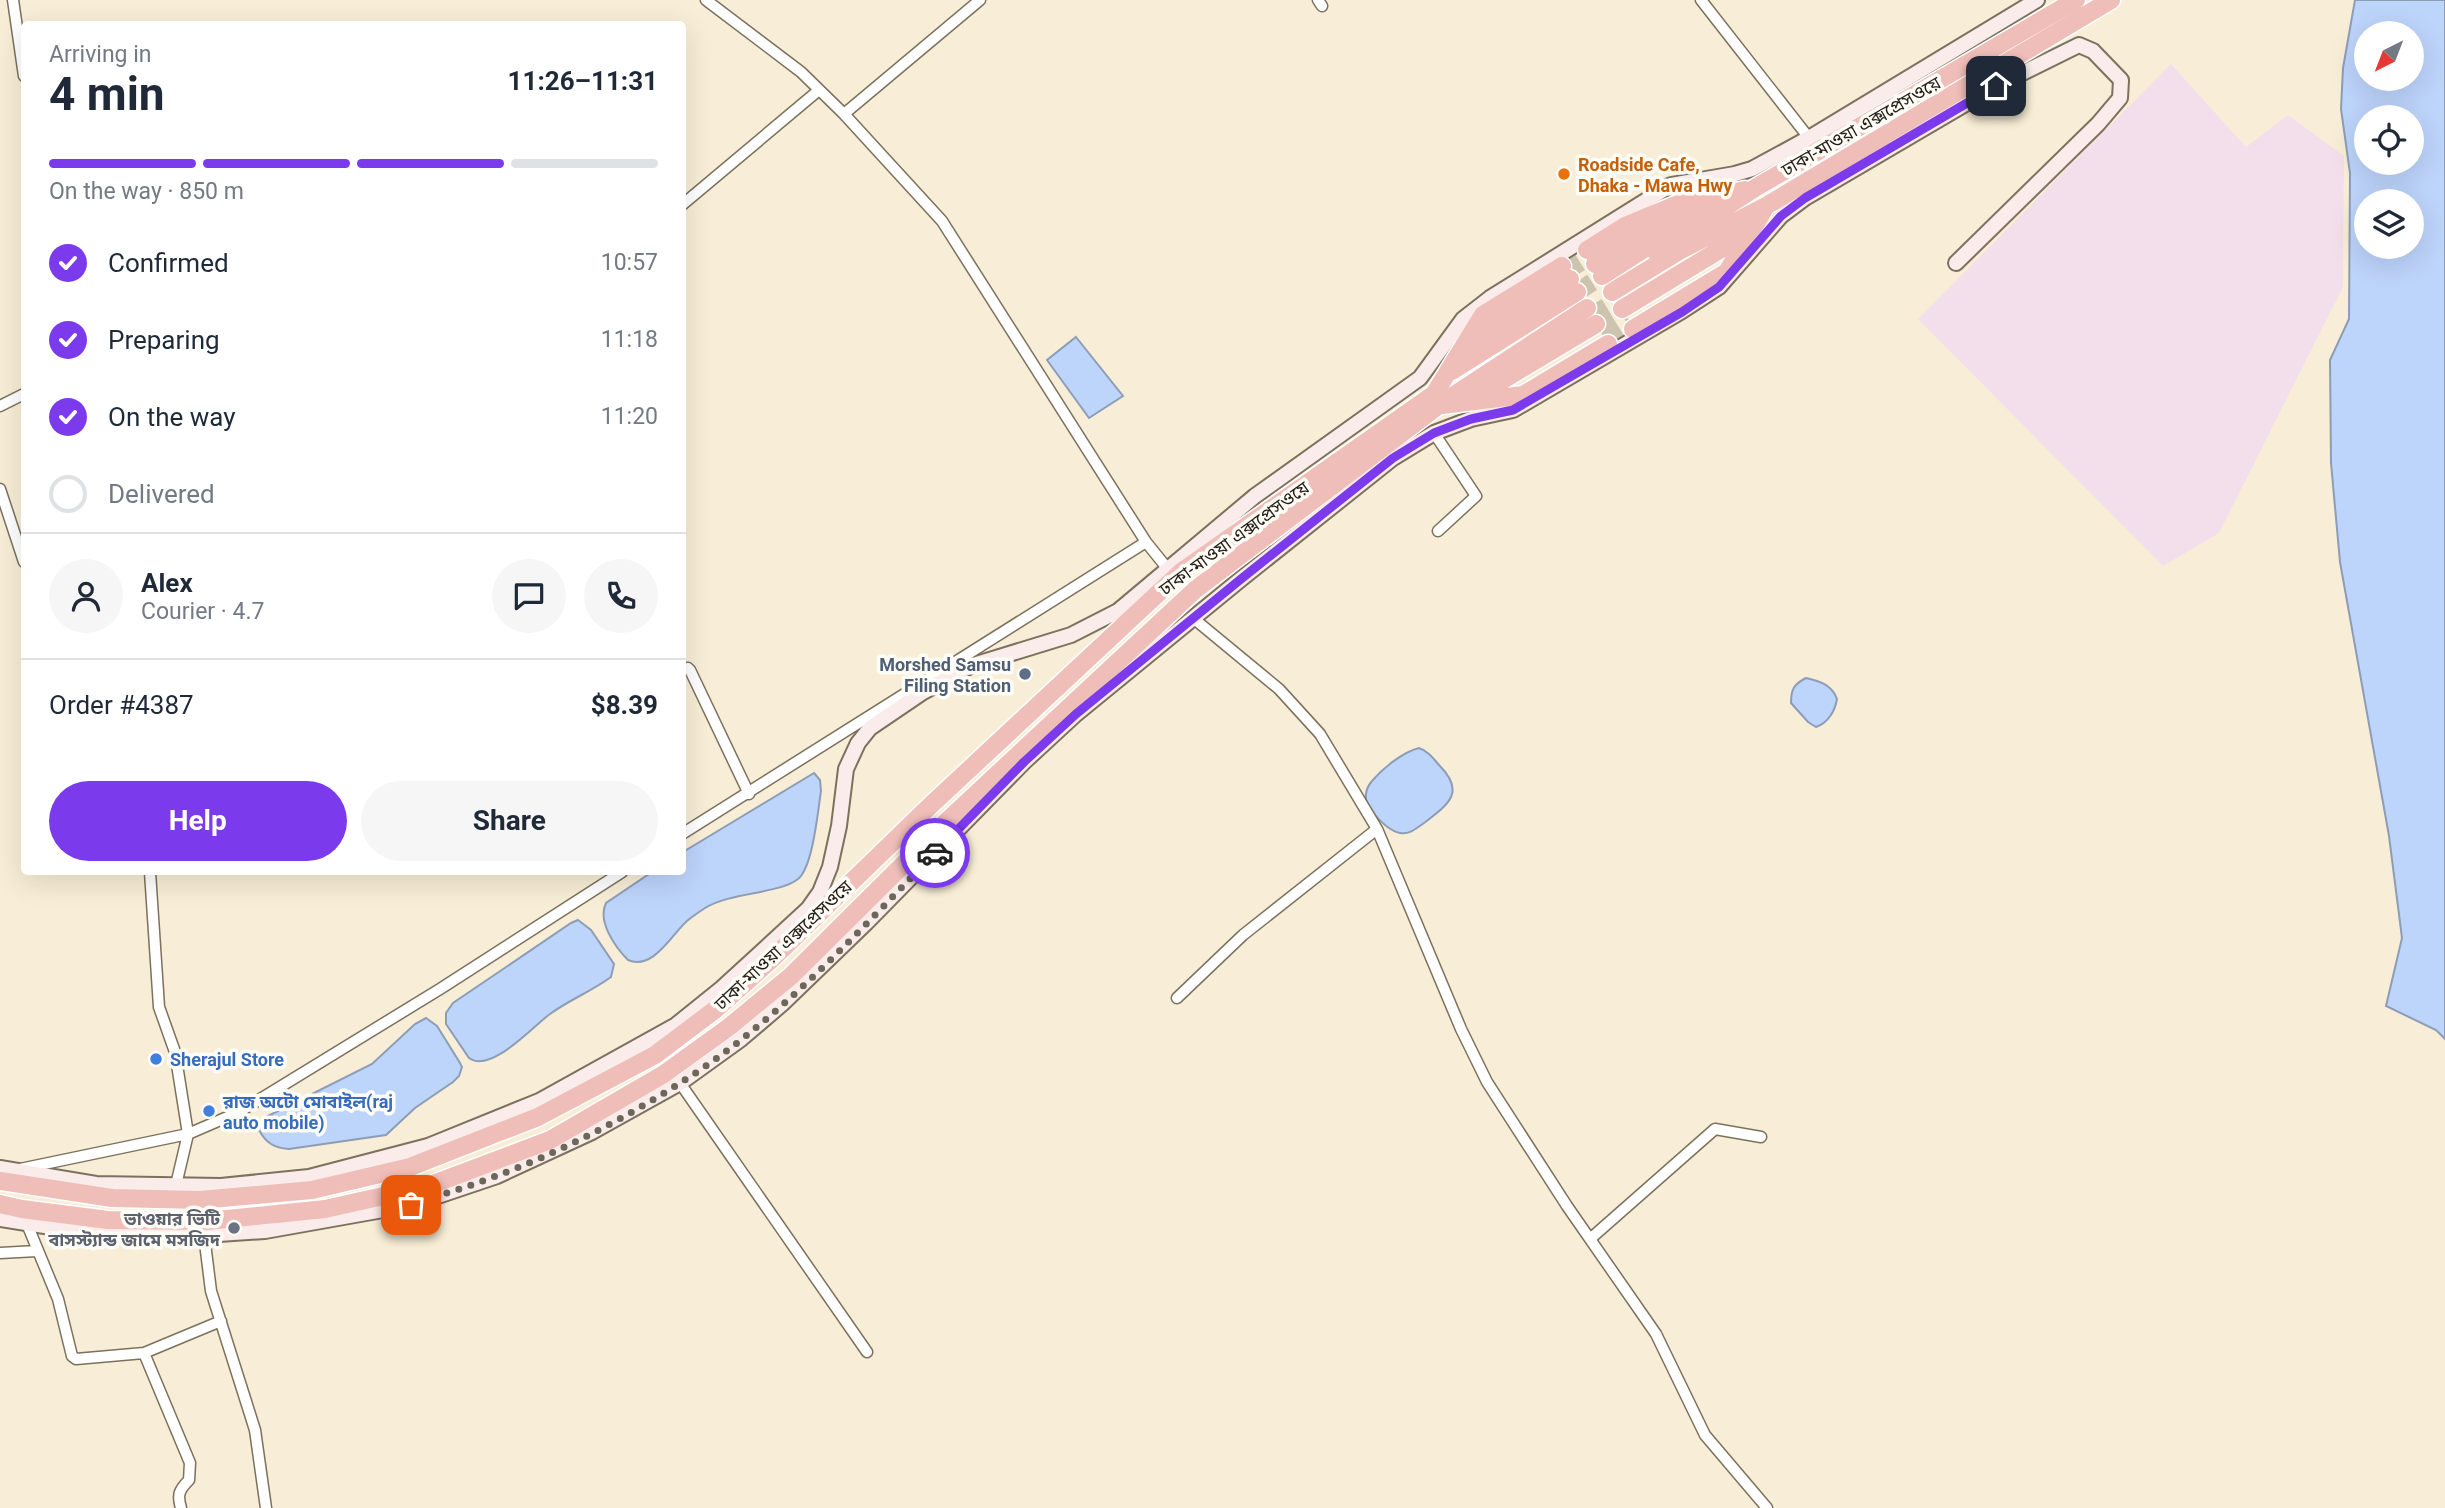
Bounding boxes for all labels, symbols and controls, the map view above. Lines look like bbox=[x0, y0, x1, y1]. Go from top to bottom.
north arrow bbox=[2354, 21, 2424, 91]
map controls bbox=[2354, 21, 2424, 259]
text: Arriving in bbox=[49, 41, 152, 68]
pin bbox=[1966, 56, 2026, 116]
text: 11:26–11:31 bbox=[508, 66, 658, 96]
text: 4 min bbox=[49, 67, 165, 121]
icon: home bbox=[1977, 67, 2015, 105]
street label: ঢাকা-মাওয়া এক্সপ্রেসওয়ে bbox=[1777, 71, 1945, 181]
button: locate bbox=[2354, 105, 2424, 175]
place label: Roadside Cafe, Dhaka - Mawa Hwy bbox=[1578, 154, 1733, 196]
marker: Roadside Cafe, Dhaka - Mawa Hwy bbox=[1556, 166, 1572, 182]
text: On the way · 850 m bbox=[49, 178, 244, 205]
button: layers bbox=[2354, 189, 2424, 259]
icon: check bbox=[49, 244, 87, 282]
text: Confirmed bbox=[108, 248, 229, 278]
text: 10:57 bbox=[601, 249, 658, 276]
icon: check bbox=[49, 321, 87, 359]
text: Preparing bbox=[108, 325, 220, 355]
text: 11:18 bbox=[601, 326, 658, 353]
icon: check bbox=[49, 398, 87, 436]
text: On the way bbox=[108, 402, 236, 432]
text: 11:20 bbox=[601, 403, 658, 430]
street label: ঢাকা-মাওয়া এক্সপ্রেসওয়ে bbox=[1154, 476, 1314, 600]
text: Delivered bbox=[108, 479, 215, 509]
button: person bbox=[49, 559, 123, 633]
button: chat bbox=[492, 559, 566, 633]
button: phone bbox=[584, 559, 658, 633]
text: Alex bbox=[141, 568, 193, 598]
text: Courier · 4.7 bbox=[141, 598, 264, 625]
place label: Morshed Samsu Filing Station bbox=[879, 654, 1011, 696]
marker: Morshed Samsu Filing Station bbox=[1017, 666, 1033, 682]
text: Order #4387 bbox=[49, 690, 194, 720]
text: $8.39 bbox=[591, 690, 658, 720]
button: Help bbox=[49, 781, 347, 861]
button: Share bbox=[361, 781, 658, 861]
courier bbox=[900, 818, 970, 888]
icon: car bbox=[916, 834, 954, 872]
street label: ঢাকা-মাওয়া এক্সপ্রেসওয়ে bbox=[709, 875, 857, 1015]
place label: Sherajul Store bbox=[170, 1049, 284, 1070]
marker: Sherajul Store bbox=[148, 1051, 164, 1067]
place label: রাজ অটো মোবাইল(raj auto mobile) bbox=[222, 1091, 393, 1134]
marker: রাজ অটো মোবাইল(raj auto mobile) bbox=[201, 1103, 217, 1119]
pin bbox=[381, 1175, 441, 1235]
icon: bag bbox=[392, 1186, 430, 1224]
place label: ভাওয়ার ভিটি বাসস্ট্যান্ড জামে মসজিদ bbox=[47, 1208, 221, 1250]
marker: ভাওয়ার ভিটি বাসস্ট্যান্ড জামে মসজিদ bbox=[226, 1220, 242, 1236]

